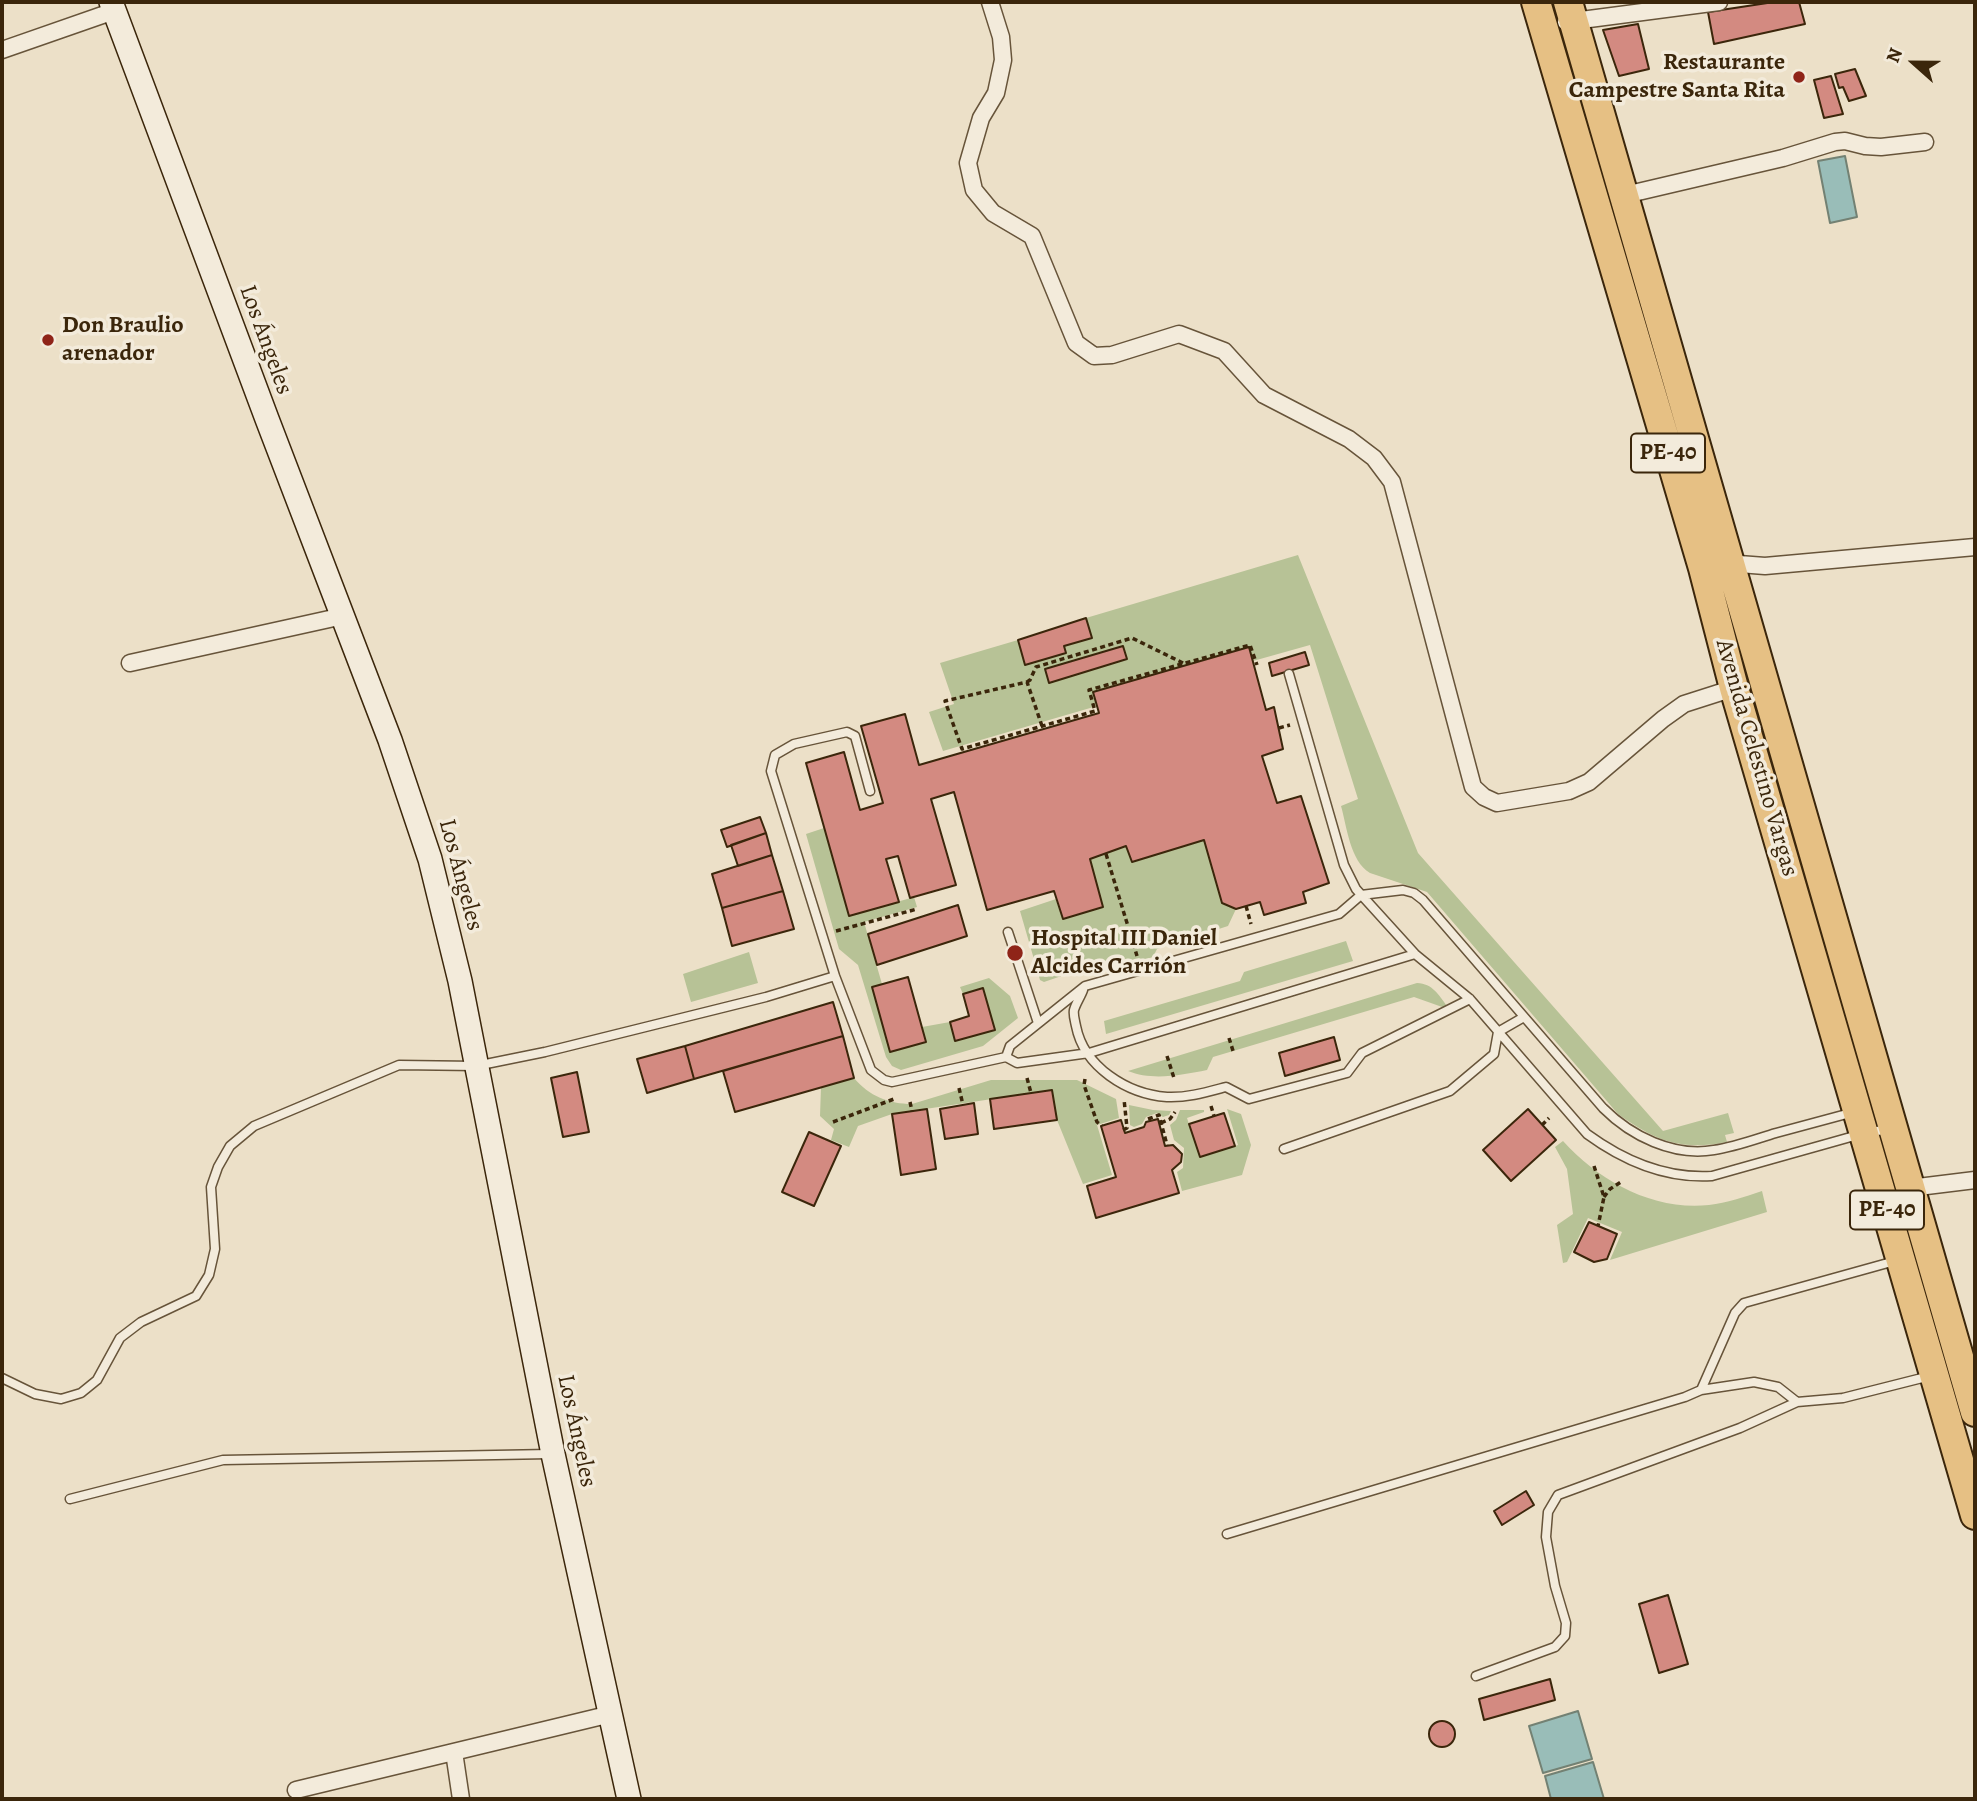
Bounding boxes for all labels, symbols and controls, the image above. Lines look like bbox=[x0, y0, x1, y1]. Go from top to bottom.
north arrow bbox=[1879, 28, 1949, 98]
text: N bbox=[1880, 44, 1909, 67]
place label: Restaurante Campestre Santa Rita bbox=[1569, 49, 1785, 105]
marker: Restaurante Campestre Santa Rita bbox=[1791, 69, 1807, 85]
street label: Los Ángeles bbox=[232, 281, 298, 399]
place label: Don Braulio arenador bbox=[62, 312, 184, 368]
marker: Don Braulio arenador bbox=[40, 332, 56, 348]
road number: PE-40 bbox=[1631, 433, 1705, 472]
street label: Avenida Celestino Vargas bbox=[1708, 636, 1804, 880]
street label: Los Ángeles bbox=[431, 816, 489, 934]
place label: Hospital III Daniel Alcides Carrión bbox=[1031, 925, 1217, 981]
marker: Hospital III Daniel Alcides Carrión bbox=[1005, 943, 1025, 963]
road number: PE-40 bbox=[1850, 1190, 1924, 1230]
street label: Los Ángeles bbox=[550, 1372, 602, 1490]

